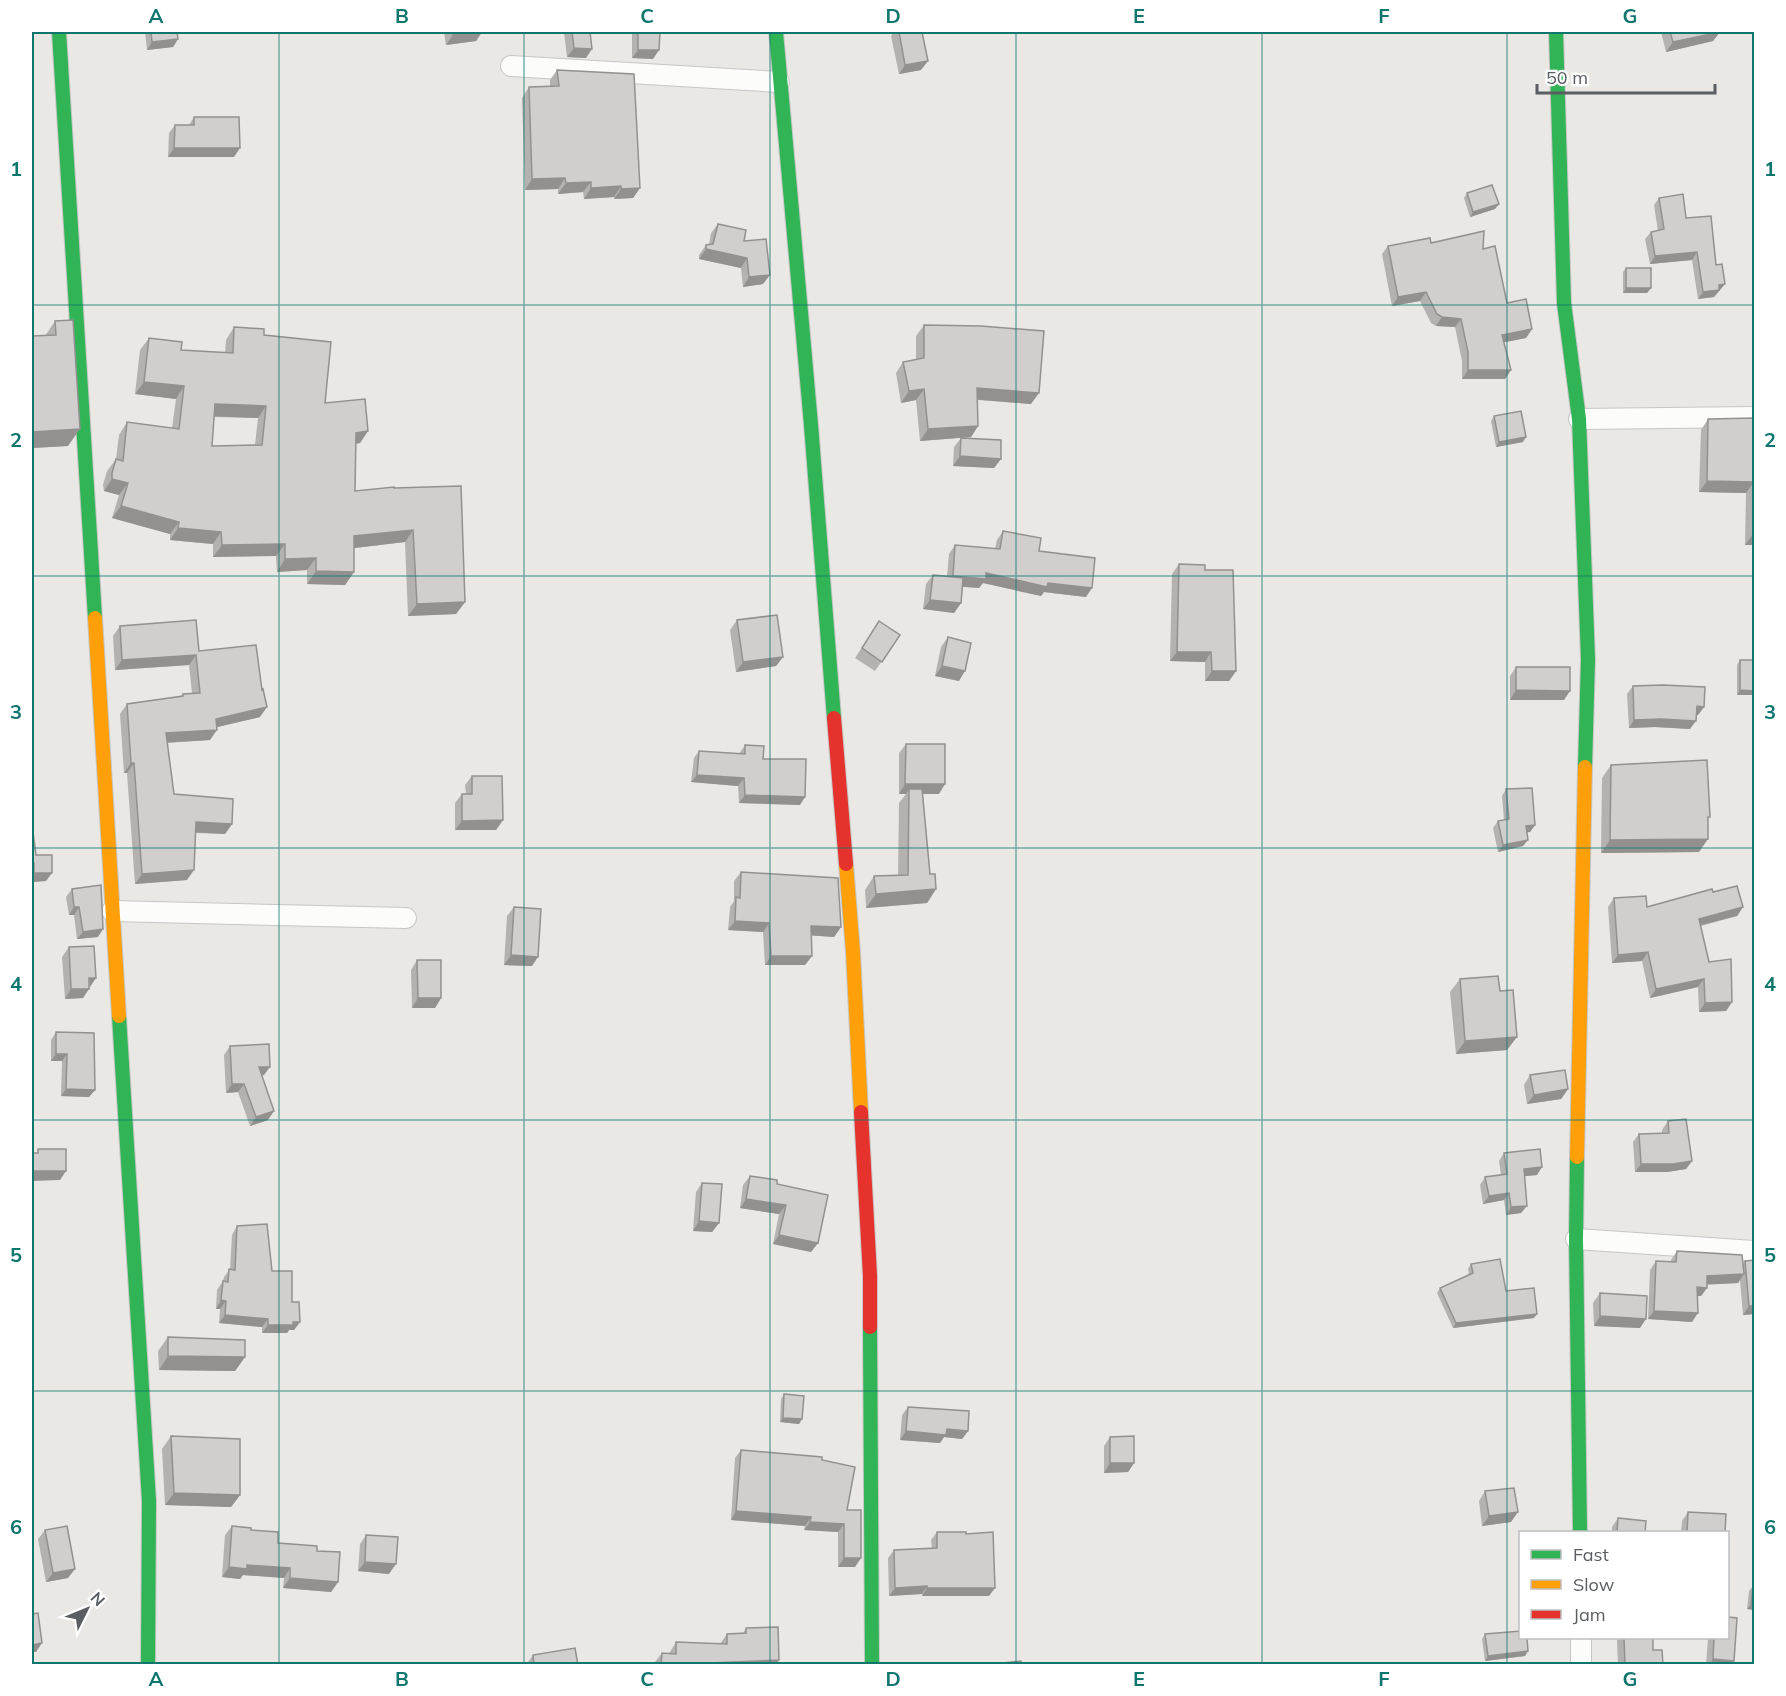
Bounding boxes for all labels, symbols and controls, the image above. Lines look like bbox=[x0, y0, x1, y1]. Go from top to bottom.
text: A bbox=[149, 3, 164, 28]
text: B bbox=[395, 3, 409, 28]
text: C bbox=[640, 3, 654, 28]
text: D bbox=[885, 3, 901, 28]
text: E bbox=[1133, 3, 1145, 28]
text: F bbox=[1378, 3, 1390, 28]
text: G bbox=[1623, 3, 1637, 28]
scale bar bbox=[1537, 57, 1716, 95]
text: 50 m bbox=[1546, 66, 1588, 89]
text: 1 bbox=[10, 156, 22, 181]
text: 1 bbox=[1764, 156, 1776, 181]
text: 2 bbox=[10, 427, 22, 452]
text: 2 bbox=[1764, 427, 1776, 452]
text: 3 bbox=[10, 699, 22, 724]
text: 3 bbox=[1764, 699, 1776, 724]
text: 4 bbox=[10, 971, 22, 996]
text: 4 bbox=[1764, 971, 1776, 996]
text: 5 bbox=[10, 1242, 22, 1267]
text: 5 bbox=[1764, 1242, 1776, 1267]
text: 6 bbox=[10, 1514, 22, 1539]
text: 6 bbox=[1764, 1514, 1776, 1539]
legend bbox=[1519, 1531, 1729, 1639]
text: Fast bbox=[1573, 1543, 1609, 1566]
text: Slow bbox=[1573, 1573, 1615, 1596]
north arrow bbox=[57, 1579, 117, 1639]
text: N bbox=[87, 1588, 109, 1610]
text: Jam bbox=[1573, 1603, 1606, 1626]
text: A bbox=[149, 1666, 164, 1691]
text: B bbox=[395, 1666, 409, 1691]
text: C bbox=[640, 1666, 654, 1691]
text: D bbox=[885, 1666, 901, 1691]
text: E bbox=[1133, 1666, 1145, 1691]
text: F bbox=[1378, 1666, 1390, 1691]
text: G bbox=[1623, 1666, 1637, 1691]

